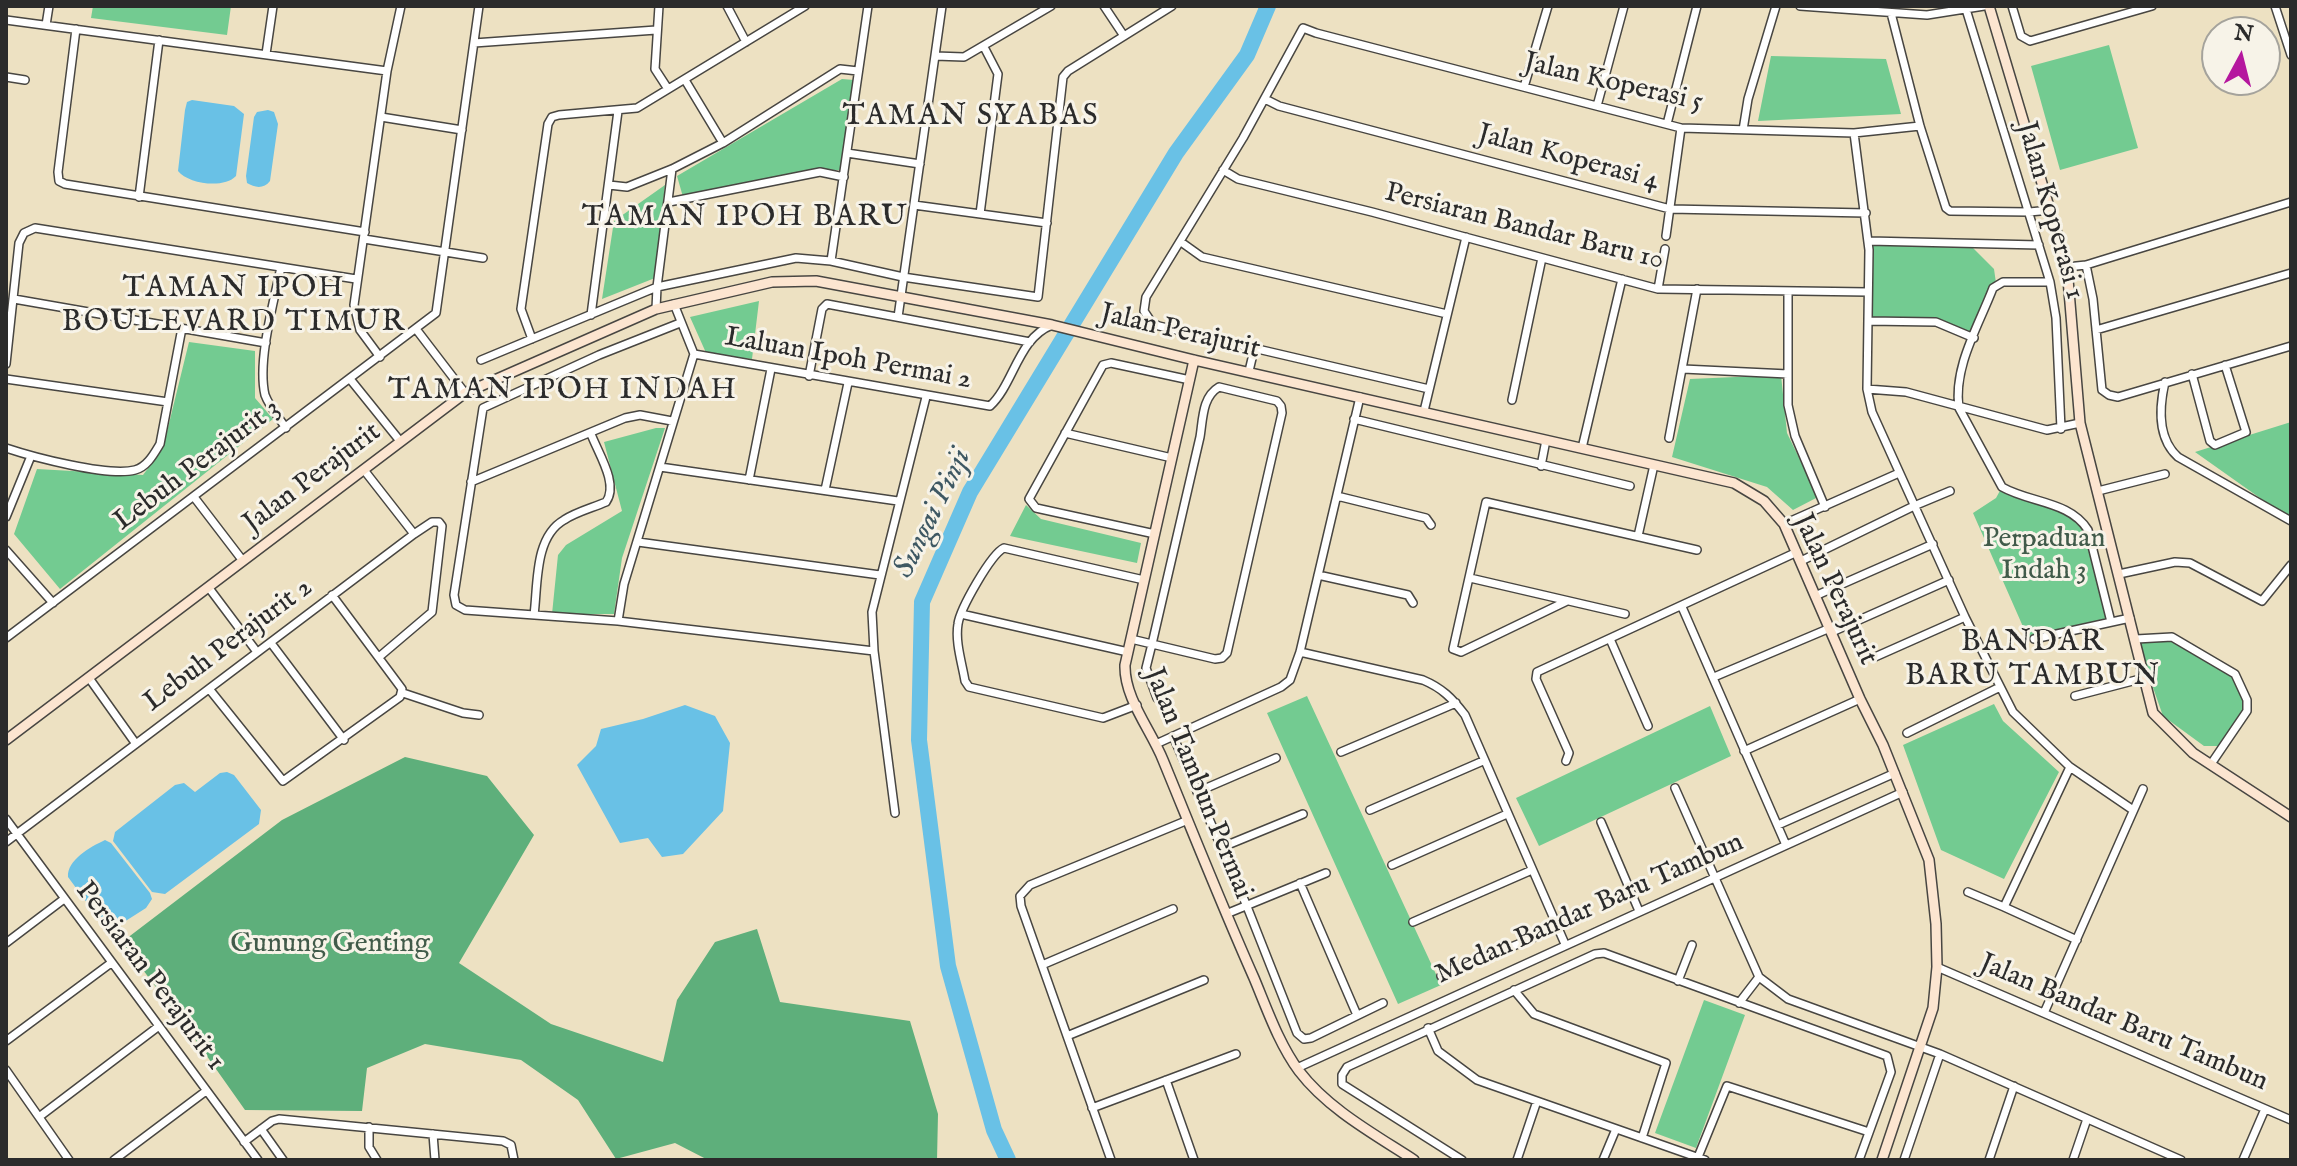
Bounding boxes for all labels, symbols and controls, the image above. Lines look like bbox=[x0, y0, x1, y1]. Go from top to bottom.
north arrow bbox=[2201, 16, 2281, 96]
text: N bbox=[2233, 19, 2255, 49]
street label: Jalan Koperasi 5 bbox=[1520, 47, 1706, 121]
district label: TAMAN SYABAS bbox=[842, 100, 1100, 136]
street label: Jalan Koperasi 1 bbox=[2008, 118, 2090, 304]
street label: Jalan Koperasi 4 bbox=[1474, 119, 1662, 199]
street label: Persiaran Bandar Baru 10 bbox=[1381, 177, 1667, 279]
district label: TAMAN IPOH BARU bbox=[582, 201, 908, 237]
district label: TAMAN IPOH BOULEVARD TIMUR bbox=[62, 272, 406, 342]
street label: Jalan Perajurit bbox=[1097, 298, 1263, 368]
street label: Laluan Ipoh Permai 2 bbox=[722, 322, 974, 398]
district label: TAMAN IPOH INDAH bbox=[388, 374, 738, 410]
street label: Lebuh Perajurit 3 bbox=[108, 393, 288, 539]
street label: Jalan Perajurit bbox=[238, 417, 388, 541]
water label: Sungai Pinji bbox=[887, 444, 981, 584]
street label: Jalan Perajurit bbox=[1784, 509, 1884, 671]
park label: Perpaduan Indah 3 bbox=[1983, 523, 2105, 589]
street label: Lebuh Perajurit 2 bbox=[138, 572, 320, 720]
district label: BANDAR BARU TAMBUN bbox=[1905, 626, 2161, 696]
street label: Jalan Tambun Permai bbox=[1135, 664, 1259, 904]
street label: Medan Bandar Baru Tambun bbox=[1431, 827, 1749, 993]
street label: Persiaran Perajurit 1 bbox=[67, 876, 231, 1078]
park label: Gunung Genting bbox=[230, 928, 430, 962]
street label: Jalan Bandar Baru Tambun bbox=[1974, 948, 2272, 1100]

